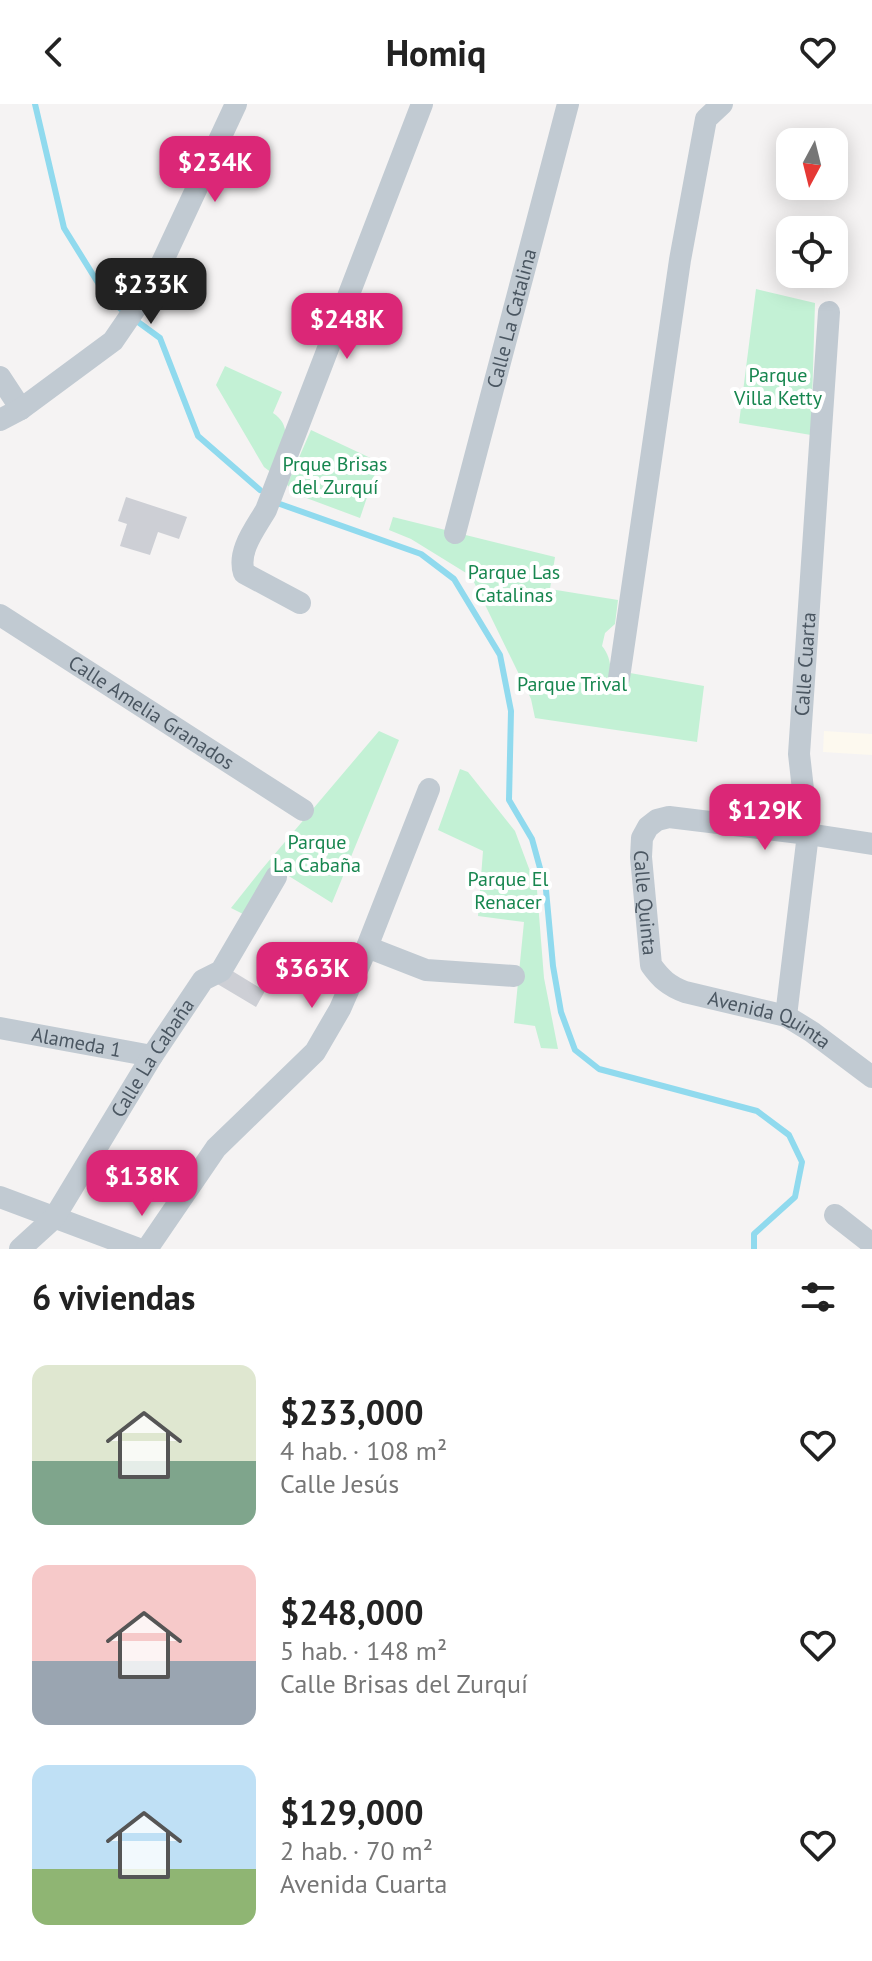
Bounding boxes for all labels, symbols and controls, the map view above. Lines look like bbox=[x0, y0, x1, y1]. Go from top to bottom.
text: Homiq bbox=[386, 29, 486, 76]
icon: back bbox=[32, 30, 76, 74]
icon: heart bbox=[796, 30, 840, 74]
north arrow bbox=[776, 128, 848, 200]
map controls bbox=[776, 128, 848, 288]
pin: $234K bbox=[159, 136, 271, 204]
text: $234K bbox=[177, 145, 253, 178]
button: locate bbox=[776, 216, 848, 288]
street label: Calle La Catalina bbox=[481, 246, 542, 391]
pin: $233K bbox=[95, 258, 207, 326]
text: $233K bbox=[113, 267, 189, 300]
pin: $248K bbox=[291, 293, 403, 361]
text: $248K bbox=[309, 302, 385, 335]
park label: Parque Villa Ketty bbox=[733, 362, 823, 411]
park label: Prque Brisas del Zurquí bbox=[283, 451, 387, 500]
park label: Parque Las Catalinas bbox=[468, 559, 560, 608]
street label: Calle Cuarta bbox=[789, 611, 822, 717]
street label: Calle Amelia Granados bbox=[64, 650, 239, 775]
park label: Parque Trival bbox=[517, 671, 627, 697]
pin: $129K bbox=[709, 784, 821, 852]
text: $129K bbox=[727, 793, 803, 826]
park label: Parque La Cabaña bbox=[273, 829, 361, 878]
street label: Calle Quinta bbox=[628, 849, 663, 956]
park label: Parque El Renacer bbox=[468, 866, 549, 915]
pin: $363K bbox=[256, 942, 368, 1010]
text: $363K bbox=[274, 951, 350, 984]
street label: Avenida Quinta bbox=[705, 985, 836, 1054]
street label: Calle La Cabaña bbox=[105, 993, 200, 1122]
street label: Alameda 1 bbox=[30, 1021, 124, 1063]
pin: $138K bbox=[86, 1150, 198, 1218]
text: $138K bbox=[104, 1159, 180, 1192]
text: 6 viviendas bbox=[32, 1275, 195, 1319]
icon: filters bbox=[796, 1275, 840, 1319]
text: $233,000 bbox=[280, 1390, 424, 1434]
icon: home bbox=[96, 1397, 192, 1493]
icon: heart bbox=[796, 1423, 840, 1467]
text: 4 hab. · 108 m² bbox=[280, 1434, 447, 1467]
text: Calle Jesús bbox=[280, 1467, 399, 1500]
text: $248,000 bbox=[280, 1590, 424, 1634]
icon: home bbox=[96, 1597, 192, 1693]
icon: heart bbox=[796, 1623, 840, 1667]
text: 5 hab. · 148 m² bbox=[280, 1634, 447, 1667]
text: Calle Brisas del Zurquí bbox=[280, 1667, 528, 1700]
text: $129,000 bbox=[280, 1790, 424, 1834]
icon: home bbox=[96, 1797, 192, 1893]
icon: heart bbox=[796, 1823, 840, 1867]
text: 2 hab. · 70 m² bbox=[280, 1834, 433, 1867]
text: Avenida Cuarta bbox=[280, 1867, 447, 1900]

